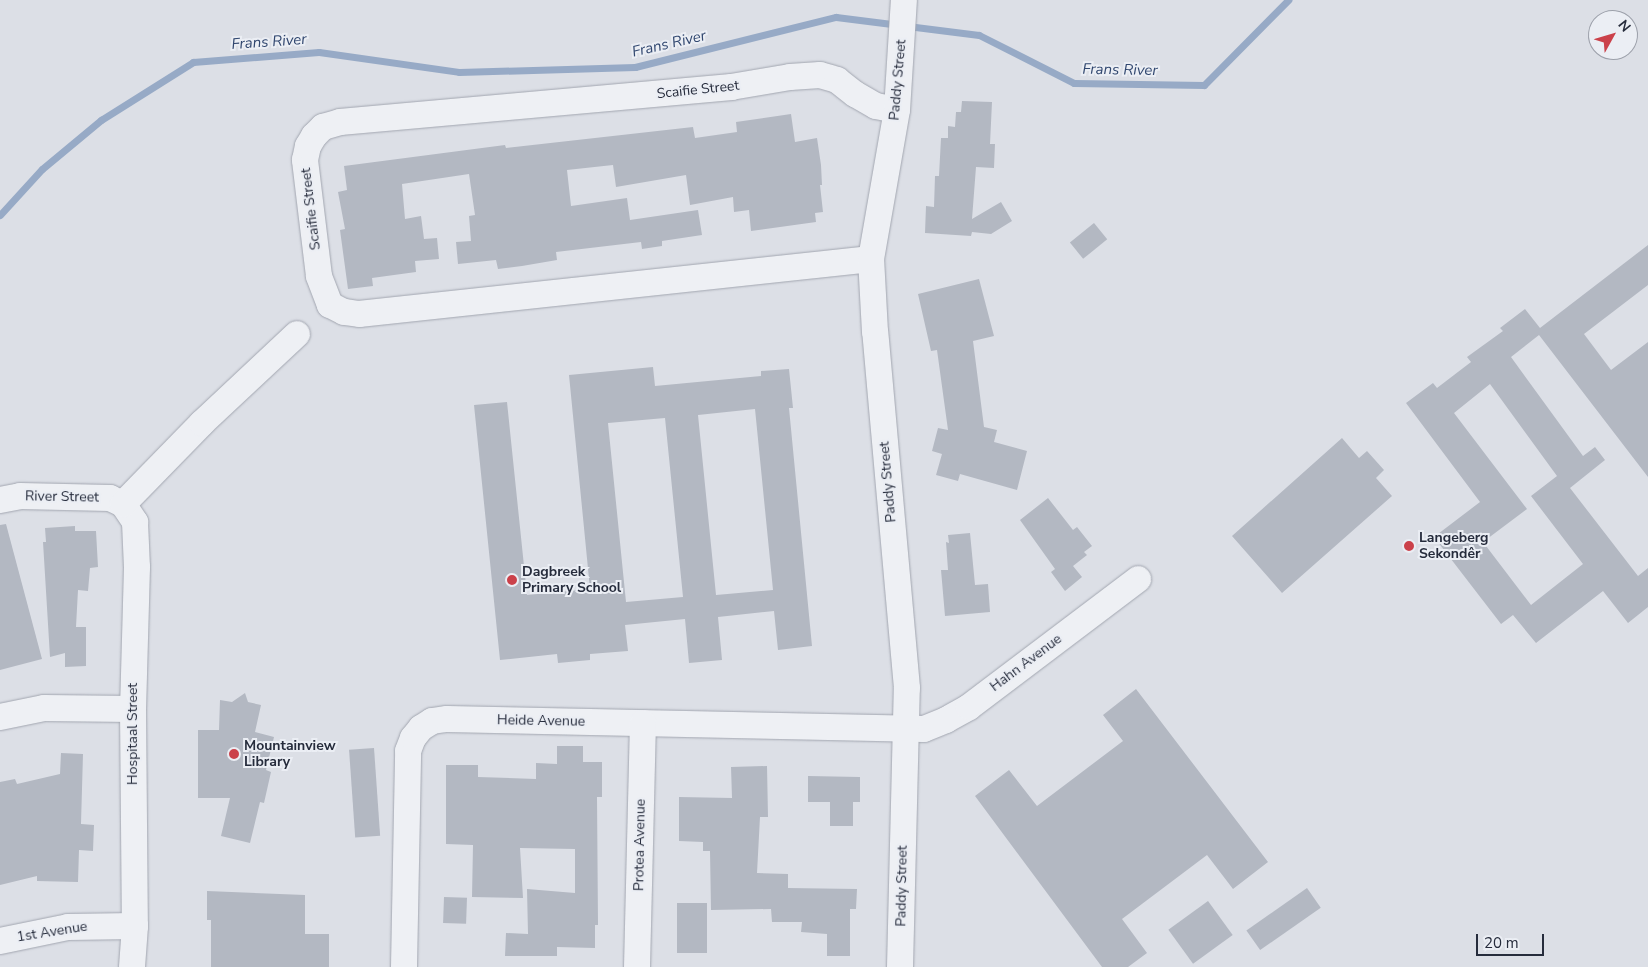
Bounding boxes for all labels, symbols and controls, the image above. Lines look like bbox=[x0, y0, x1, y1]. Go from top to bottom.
north arrow bbox=[1588, 10, 1638, 60]
text: N bbox=[1614, 16, 1635, 36]
water label: Frans River bbox=[630, 27, 708, 61]
water label: Frans River bbox=[231, 30, 307, 54]
street label: Paddy Street bbox=[886, 39, 910, 121]
water label: Frans River bbox=[1082, 60, 1158, 80]
street label: Scaifie Street bbox=[656, 77, 740, 103]
street label: Scaifie Street bbox=[298, 167, 324, 251]
street label: Paddy Street bbox=[876, 441, 900, 523]
street label: River Street bbox=[25, 488, 99, 506]
place label: Langeberg Sekondêr bbox=[1419, 530, 1489, 562]
marker: Langeberg Sekondêr bbox=[1403, 540, 1415, 552]
place label: Dagbreek Primary School bbox=[522, 564, 621, 596]
marker: Dagbreek Primary School bbox=[506, 574, 518, 586]
street label: Hahn Avenue bbox=[987, 631, 1065, 695]
street label: Hospitaal Street bbox=[125, 683, 141, 785]
street label: Heide Avenue bbox=[497, 712, 585, 730]
place label: Mountainview Library bbox=[244, 738, 336, 770]
marker: Mountainview Library bbox=[228, 748, 240, 760]
street label: Protea Avenue bbox=[631, 799, 649, 891]
street label: Paddy Street bbox=[893, 845, 911, 927]
street label: 1st Avenue bbox=[16, 918, 88, 946]
scale bar bbox=[1478, 924, 1546, 956]
text: 20 m bbox=[1484, 933, 1519, 953]

